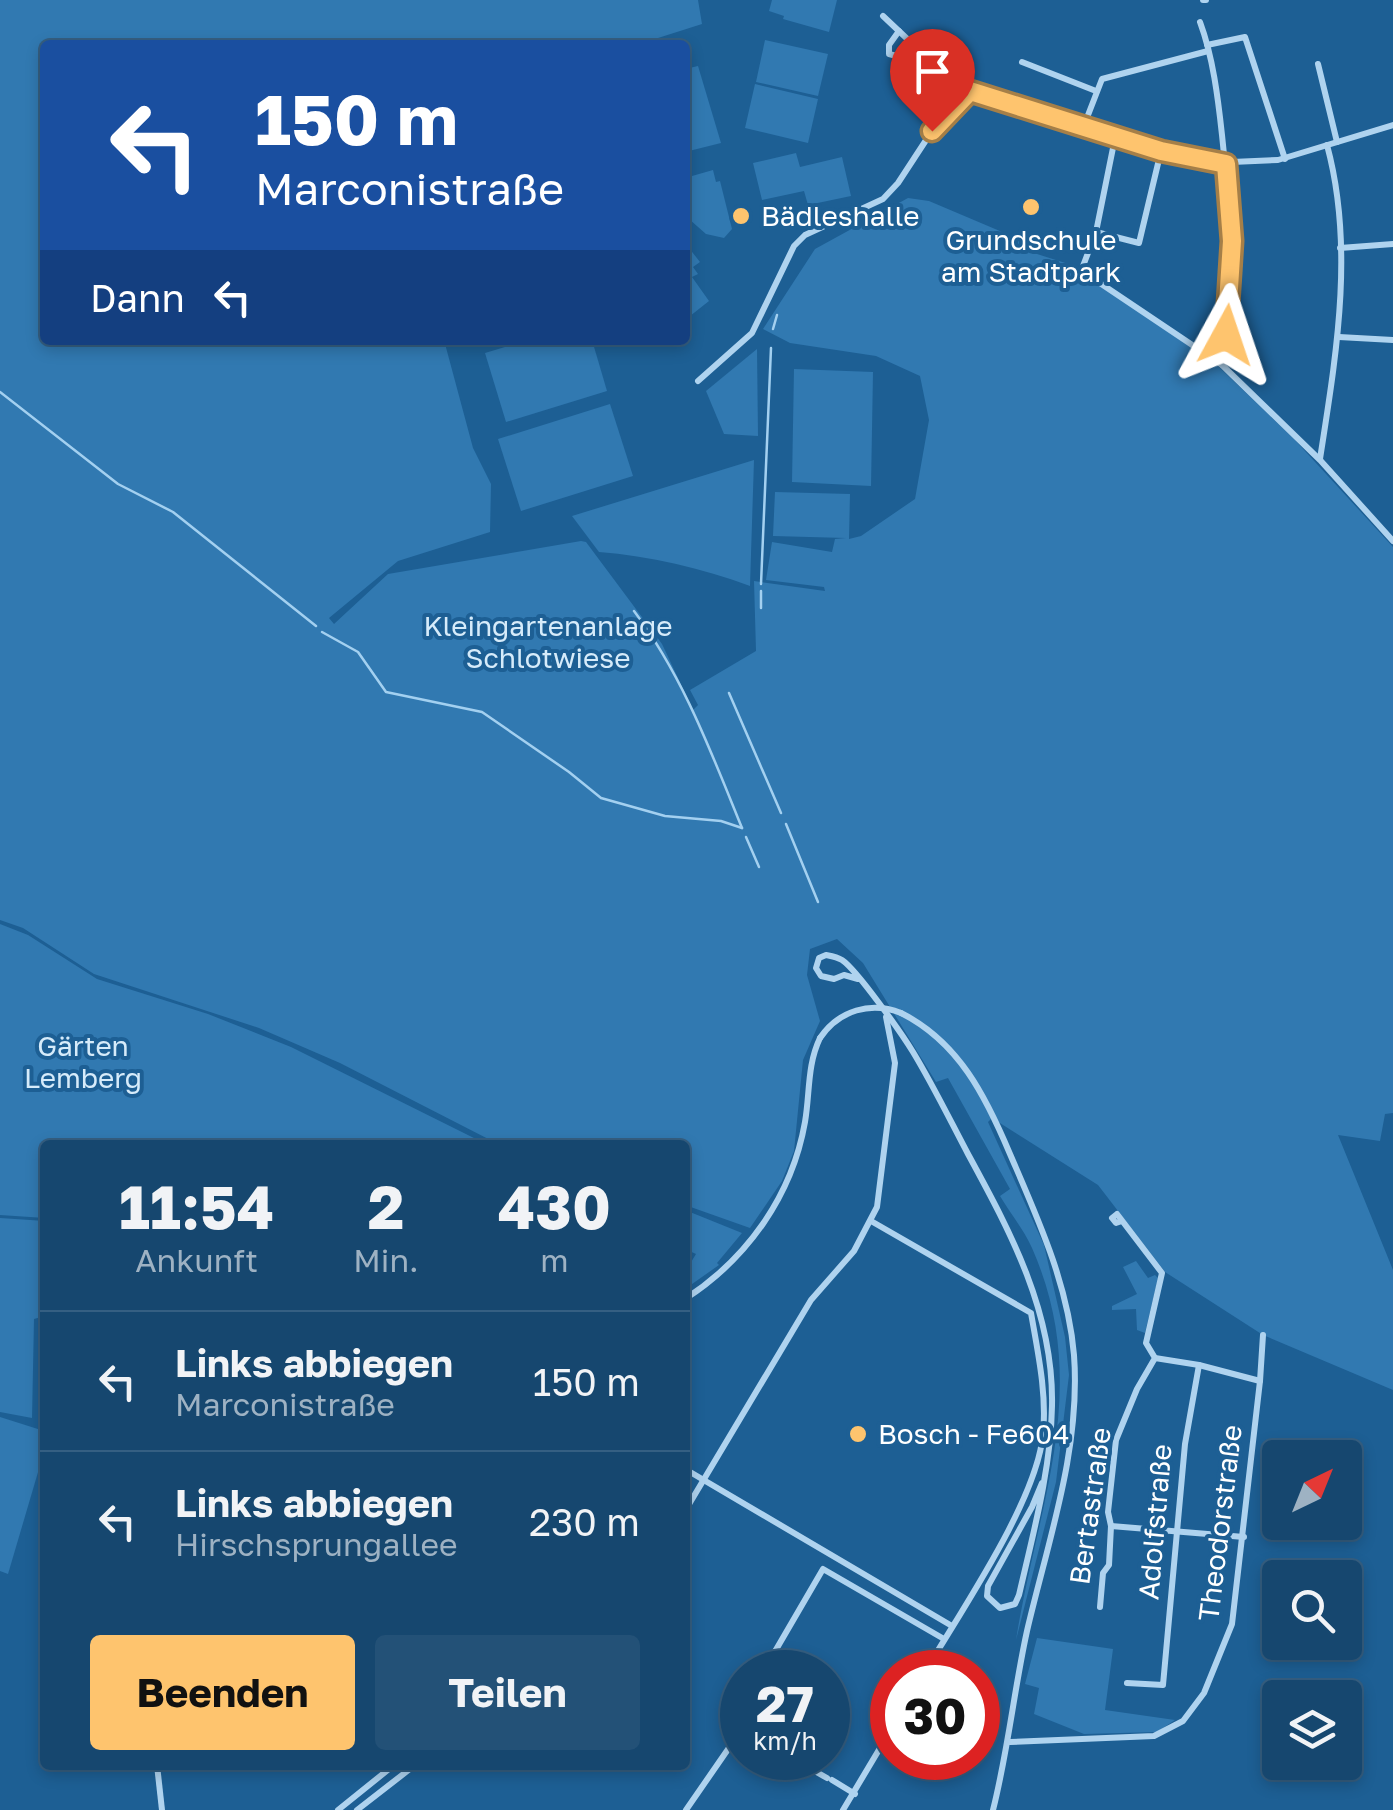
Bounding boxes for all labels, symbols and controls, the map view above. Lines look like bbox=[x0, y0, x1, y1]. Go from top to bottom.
pin bbox=[890, 29, 975, 132]
icon: arrive bbox=[905, 44, 960, 99]
text: 150 m bbox=[255, 76, 458, 160]
icon: left bbox=[90, 80, 220, 210]
text: Marconistraße bbox=[255, 161, 564, 215]
marker: Grundschule am Stadtpark bbox=[1020, 196, 1042, 218]
place label: Bädleshalle bbox=[761, 199, 919, 232]
marker: Bädleshalle bbox=[730, 205, 752, 227]
place label: Grundschule am Stadtpark bbox=[941, 223, 1121, 288]
icon: left bbox=[205, 270, 260, 325]
text: Dann bbox=[90, 275, 185, 320]
position arrow bbox=[1174, 283, 1278, 387]
park label: Kleingartenanlage Schlotwiese bbox=[423, 609, 673, 674]
park label: Gärten Lemberg bbox=[24, 1029, 142, 1094]
text: 11:54 bbox=[119, 1170, 274, 1242]
text: 2 bbox=[368, 1170, 404, 1242]
text: 430 bbox=[498, 1170, 611, 1242]
text: Ankunft bbox=[135, 1241, 258, 1279]
text: Min. bbox=[353, 1241, 419, 1279]
text: m bbox=[540, 1241, 569, 1279]
text: Links abbiegen bbox=[175, 1340, 453, 1385]
icon: left bbox=[90, 1354, 145, 1409]
text: 150 m bbox=[533, 1359, 640, 1404]
text: Marconistraße bbox=[175, 1385, 395, 1423]
place label: Bosch - Fe604 bbox=[878, 1417, 1070, 1450]
marker: Bosch - Fe604 bbox=[847, 1423, 869, 1445]
street label: Theodorstraße bbox=[1191, 1423, 1248, 1623]
street label: Bertastraße bbox=[1062, 1425, 1117, 1587]
north arrow bbox=[1262, 1440, 1362, 1540]
map controls bbox=[1262, 1440, 1362, 1780]
street label: Adolfstraße bbox=[1131, 1443, 1178, 1601]
text: Links abbiegen bbox=[175, 1480, 453, 1525]
icon: left bbox=[90, 1494, 145, 1549]
text: 230 m bbox=[529, 1499, 640, 1544]
text: Hirschsprungallee bbox=[175, 1525, 458, 1563]
button: search bbox=[1262, 1560, 1362, 1660]
button: Beenden bbox=[90, 1635, 355, 1750]
button: Teilen bbox=[375, 1635, 640, 1750]
speed limit sign: 30 bbox=[870, 1650, 1000, 1780]
text: 27 bbox=[756, 1673, 814, 1733]
button: layers bbox=[1262, 1680, 1362, 1780]
text: km/h bbox=[753, 1725, 817, 1756]

